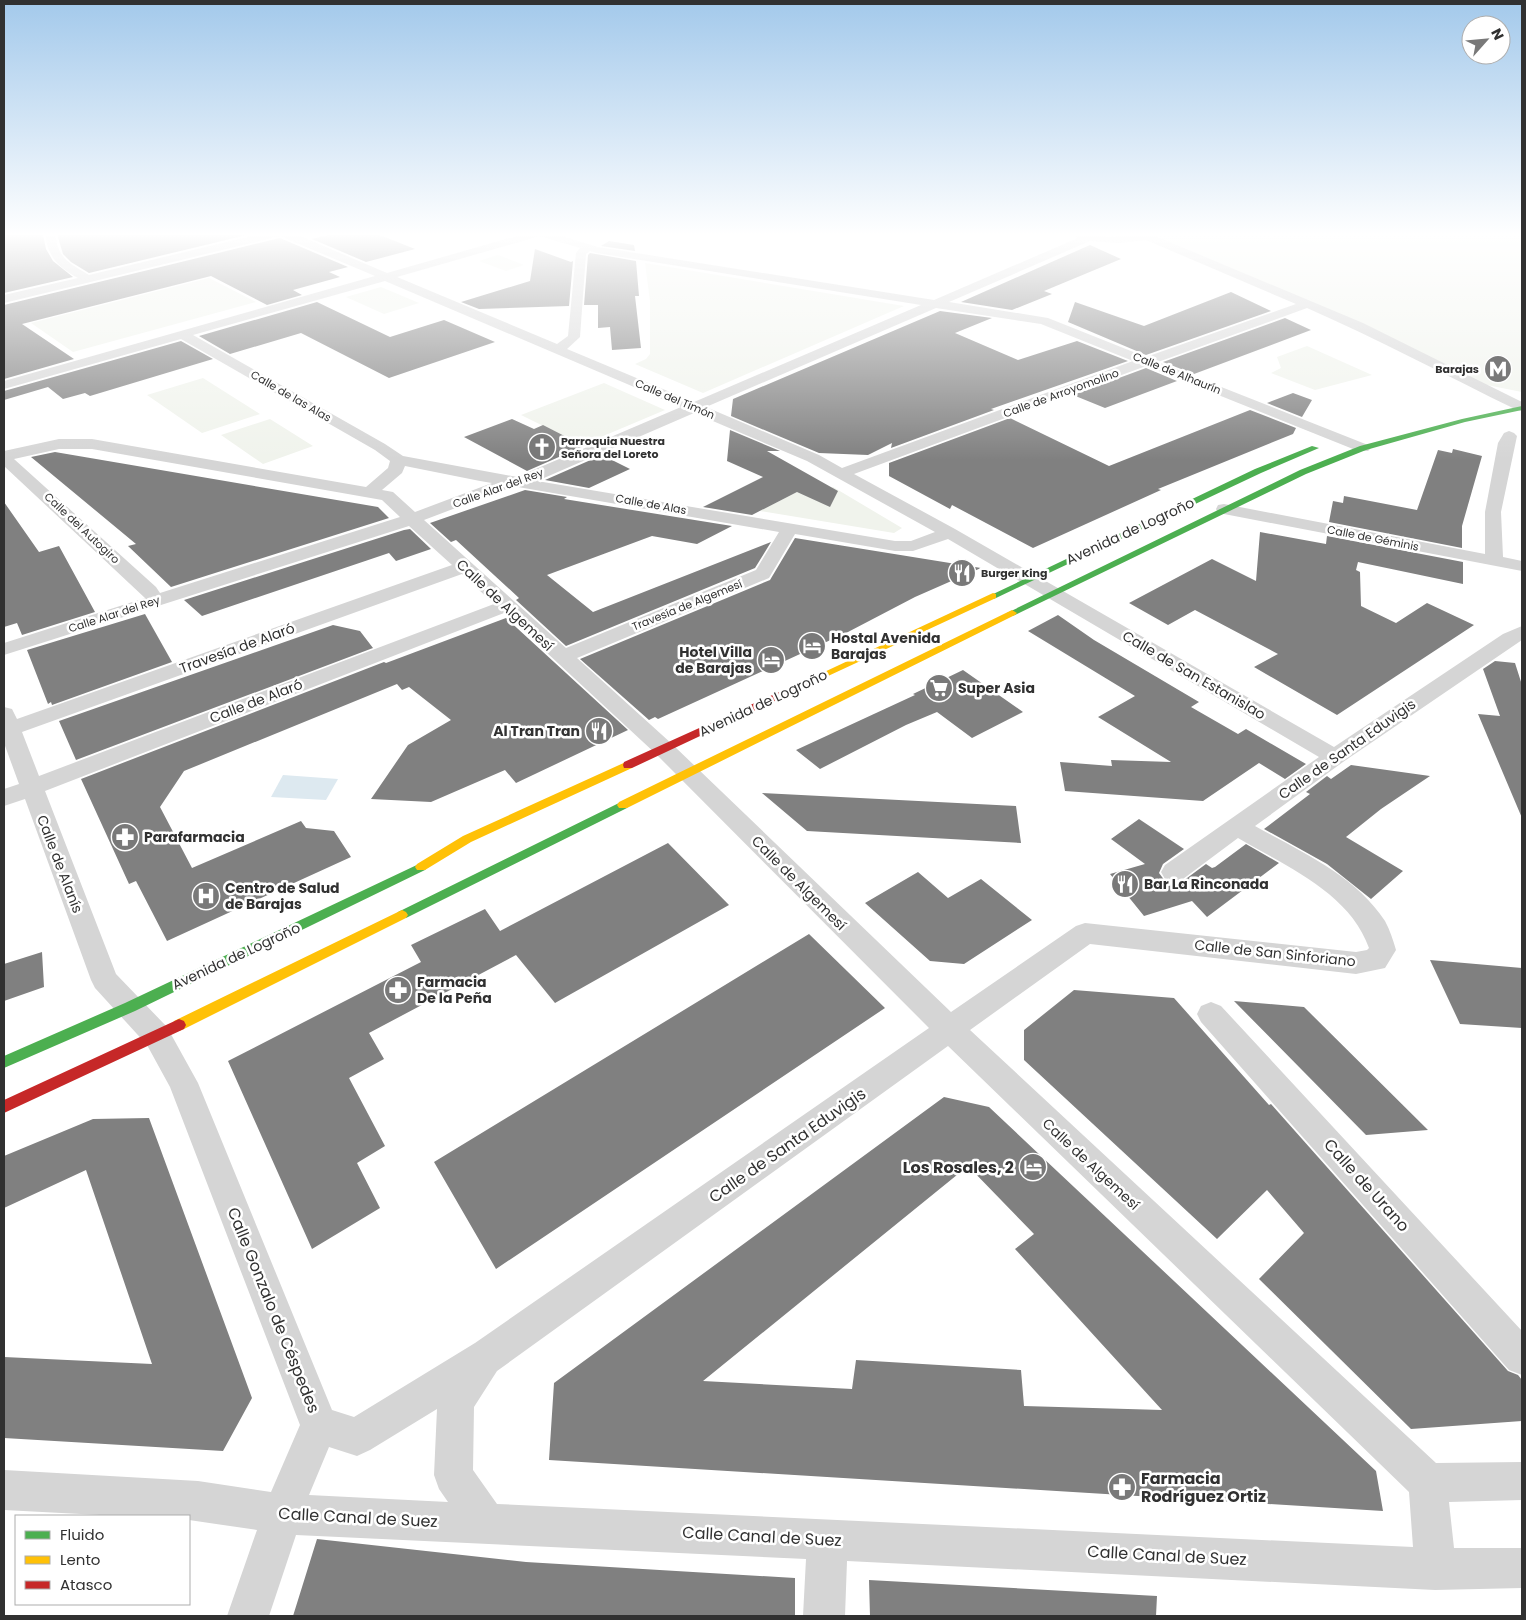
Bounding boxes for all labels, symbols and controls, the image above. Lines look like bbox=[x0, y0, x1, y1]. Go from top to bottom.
north arrow bbox=[1461, 15, 1511, 65]
text: N bbox=[1486, 25, 1509, 43]
street label: Calle de Alhaurín bbox=[1131, 348, 1223, 398]
metro station icon: Barajas bbox=[1483, 354, 1513, 384]
place label: Barajas bbox=[1435, 361, 1479, 377]
street label: Calle de Arroyomolino bbox=[1001, 365, 1121, 421]
street label: Calle de las Alas bbox=[248, 366, 334, 426]
street label: Calle del Timón bbox=[633, 375, 717, 423]
church icon: Parroquia Nuestra Señora del Loreto bbox=[527, 432, 557, 462]
place label: Parroquia Nuestra Señora del Loreto bbox=[561, 433, 665, 462]
street label: Calle Alar del Rey bbox=[450, 464, 546, 512]
street label: Calle del Autogiro bbox=[41, 489, 123, 567]
street label: Calle de Alas bbox=[614, 490, 688, 518]
street label: Avenida de Logroño bbox=[1063, 492, 1197, 570]
street label: Calle de Géminis bbox=[1326, 521, 1421, 555]
street label: Calle de Algemesí bbox=[452, 555, 558, 656]
restaurant icon: Burger King bbox=[947, 558, 977, 588]
place label: Burger King bbox=[981, 565, 1047, 581]
street label: Travesía de Algemesí bbox=[630, 575, 745, 634]
street label: Calle Alar del Rey bbox=[66, 591, 163, 636]
street label: Travesía de Alaró bbox=[177, 618, 297, 678]
street label: Calle de San Estanislao bbox=[1119, 626, 1269, 724]
place label: Hostal Avenida Barajas bbox=[831, 628, 941, 664]
hotel icon: Hostal Avenida Barajas bbox=[797, 631, 827, 661]
place label: Hotel Villa de Barajas bbox=[675, 642, 752, 678]
hotel icon: Hotel Villa de Barajas bbox=[756, 645, 786, 675]
street label: Avenida de Logroño bbox=[696, 664, 830, 742]
supermarket icon: Super Asia bbox=[924, 673, 954, 703]
street label: Calle de Alaró bbox=[207, 674, 305, 728]
place label: Super Asia bbox=[958, 678, 1035, 698]
street label: Calle de Santa Eduvigis bbox=[1274, 694, 1420, 804]
restaurant icon: Al Tran Tran bbox=[584, 716, 614, 746]
place label: Al Tran Tran bbox=[493, 721, 580, 741]
street label: Calle de Alanís bbox=[32, 812, 88, 916]
pharmacy icon: Parafarmacia bbox=[110, 822, 140, 852]
place label: Parafarmacia bbox=[144, 827, 245, 847]
street label: Calle de Algemesí bbox=[747, 831, 851, 935]
restaurant icon: Bar La Rinconada bbox=[1110, 869, 1140, 899]
place label: Bar La Rinconada bbox=[1144, 874, 1269, 894]
place label: Centro de Salud de Barajas bbox=[225, 878, 340, 914]
hospital icon: Centro de Salud de Barajas bbox=[191, 881, 221, 911]
street label: Avenida de Logroño bbox=[169, 917, 303, 995]
street label: Calle de San Sinforiano bbox=[1193, 935, 1357, 971]
place label: Farmacia De la Peña bbox=[417, 972, 492, 1008]
pharmacy icon: Farmacia De la Peña bbox=[383, 975, 413, 1005]
street label: Calle de Santa Eduvigis bbox=[704, 1082, 870, 1208]
street label: Calle de Algemesí bbox=[1038, 1114, 1144, 1215]
street label: Calle de Urano bbox=[1318, 1134, 1415, 1237]
hotel icon: Los Rosales, 2 bbox=[1018, 1152, 1048, 1182]
place label: Los Rosales, 2 bbox=[903, 1156, 1014, 1179]
street label: Calle Gonzalo de Céspedes bbox=[222, 1204, 325, 1417]
place label: Farmacia Rodríguez Ortiz bbox=[1141, 1467, 1266, 1508]
pharmacy icon: Farmacia Rodríguez Ortiz bbox=[1107, 1472, 1137, 1502]
street label: Calle Canal de Suez bbox=[278, 1502, 438, 1533]
legend bbox=[15, 1515, 190, 1605]
street label: Calle Canal de Suez bbox=[682, 1521, 842, 1552]
text: Fluido bbox=[60, 1524, 104, 1545]
street label: Calle Canal de Suez bbox=[1087, 1540, 1247, 1571]
text: Lento bbox=[60, 1549, 100, 1570]
text: Atasco bbox=[60, 1574, 112, 1595]

